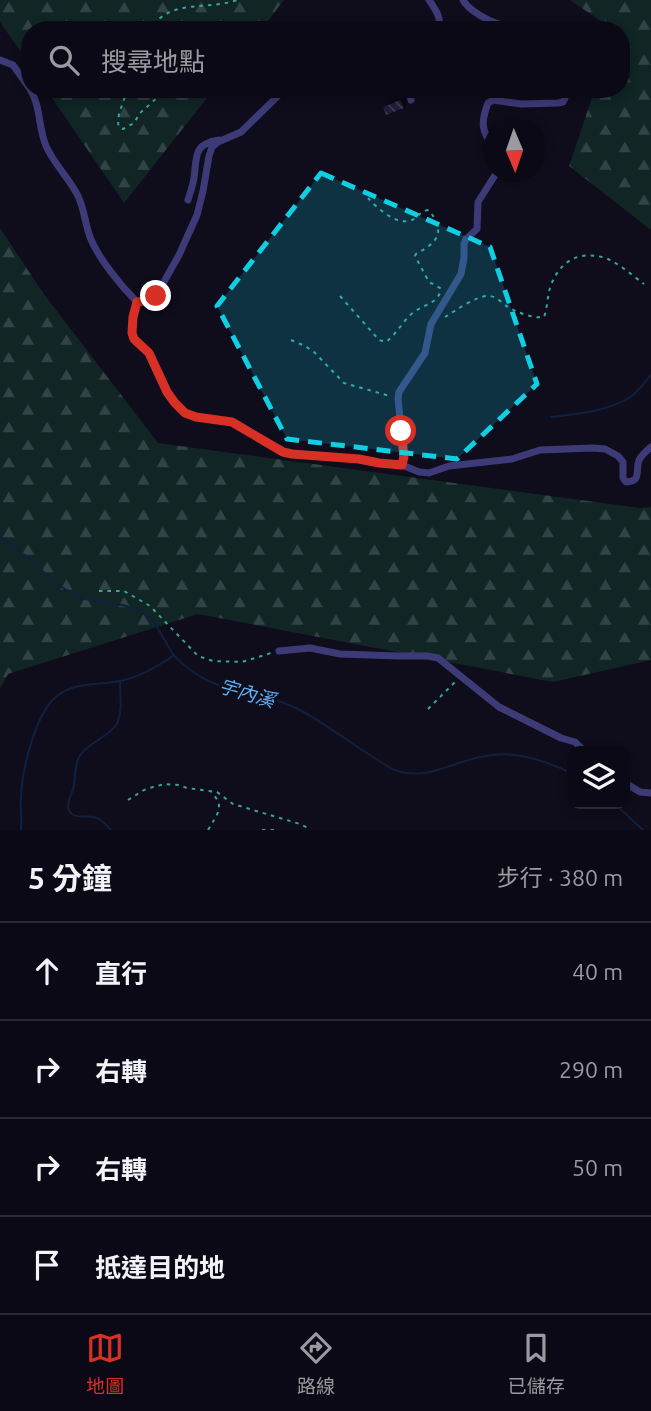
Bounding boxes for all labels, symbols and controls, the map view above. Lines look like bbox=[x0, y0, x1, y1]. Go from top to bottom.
search box bbox=[21, 21, 630, 98]
icon: search bbox=[45, 41, 83, 79]
text: 搜尋地點 bbox=[101, 47, 205, 76]
north arrow bbox=[483, 119, 546, 182]
route end bbox=[140, 280, 171, 311]
route start bbox=[385, 415, 416, 446]
water label: 宇內溪 bbox=[217, 675, 280, 712]
map controls bbox=[567, 746, 630, 809]
button: layers bbox=[567, 746, 630, 809]
text: 5 分鐘 bbox=[28, 861, 112, 895]
text: 步行 · 380 m bbox=[497, 865, 623, 890]
icon: ahead bbox=[28, 952, 66, 990]
text: 直行 bbox=[95, 959, 147, 988]
text: 40 m bbox=[572, 959, 623, 984]
icon: right bbox=[28, 1050, 66, 1088]
text: 右轉 bbox=[95, 1057, 147, 1086]
text: 290 m bbox=[559, 1057, 623, 1082]
icon: right bbox=[28, 1148, 66, 1186]
text: 右轉 bbox=[95, 1155, 147, 1184]
text: 50 m bbox=[572, 1155, 623, 1180]
icon: arrive bbox=[28, 1246, 66, 1284]
text: 抵達目的地 bbox=[95, 1253, 225, 1282]
tab: 地圖 bbox=[86, 1329, 124, 1398]
tab: 路線 bbox=[297, 1329, 335, 1398]
tab: 已儲存 bbox=[508, 1329, 565, 1398]

